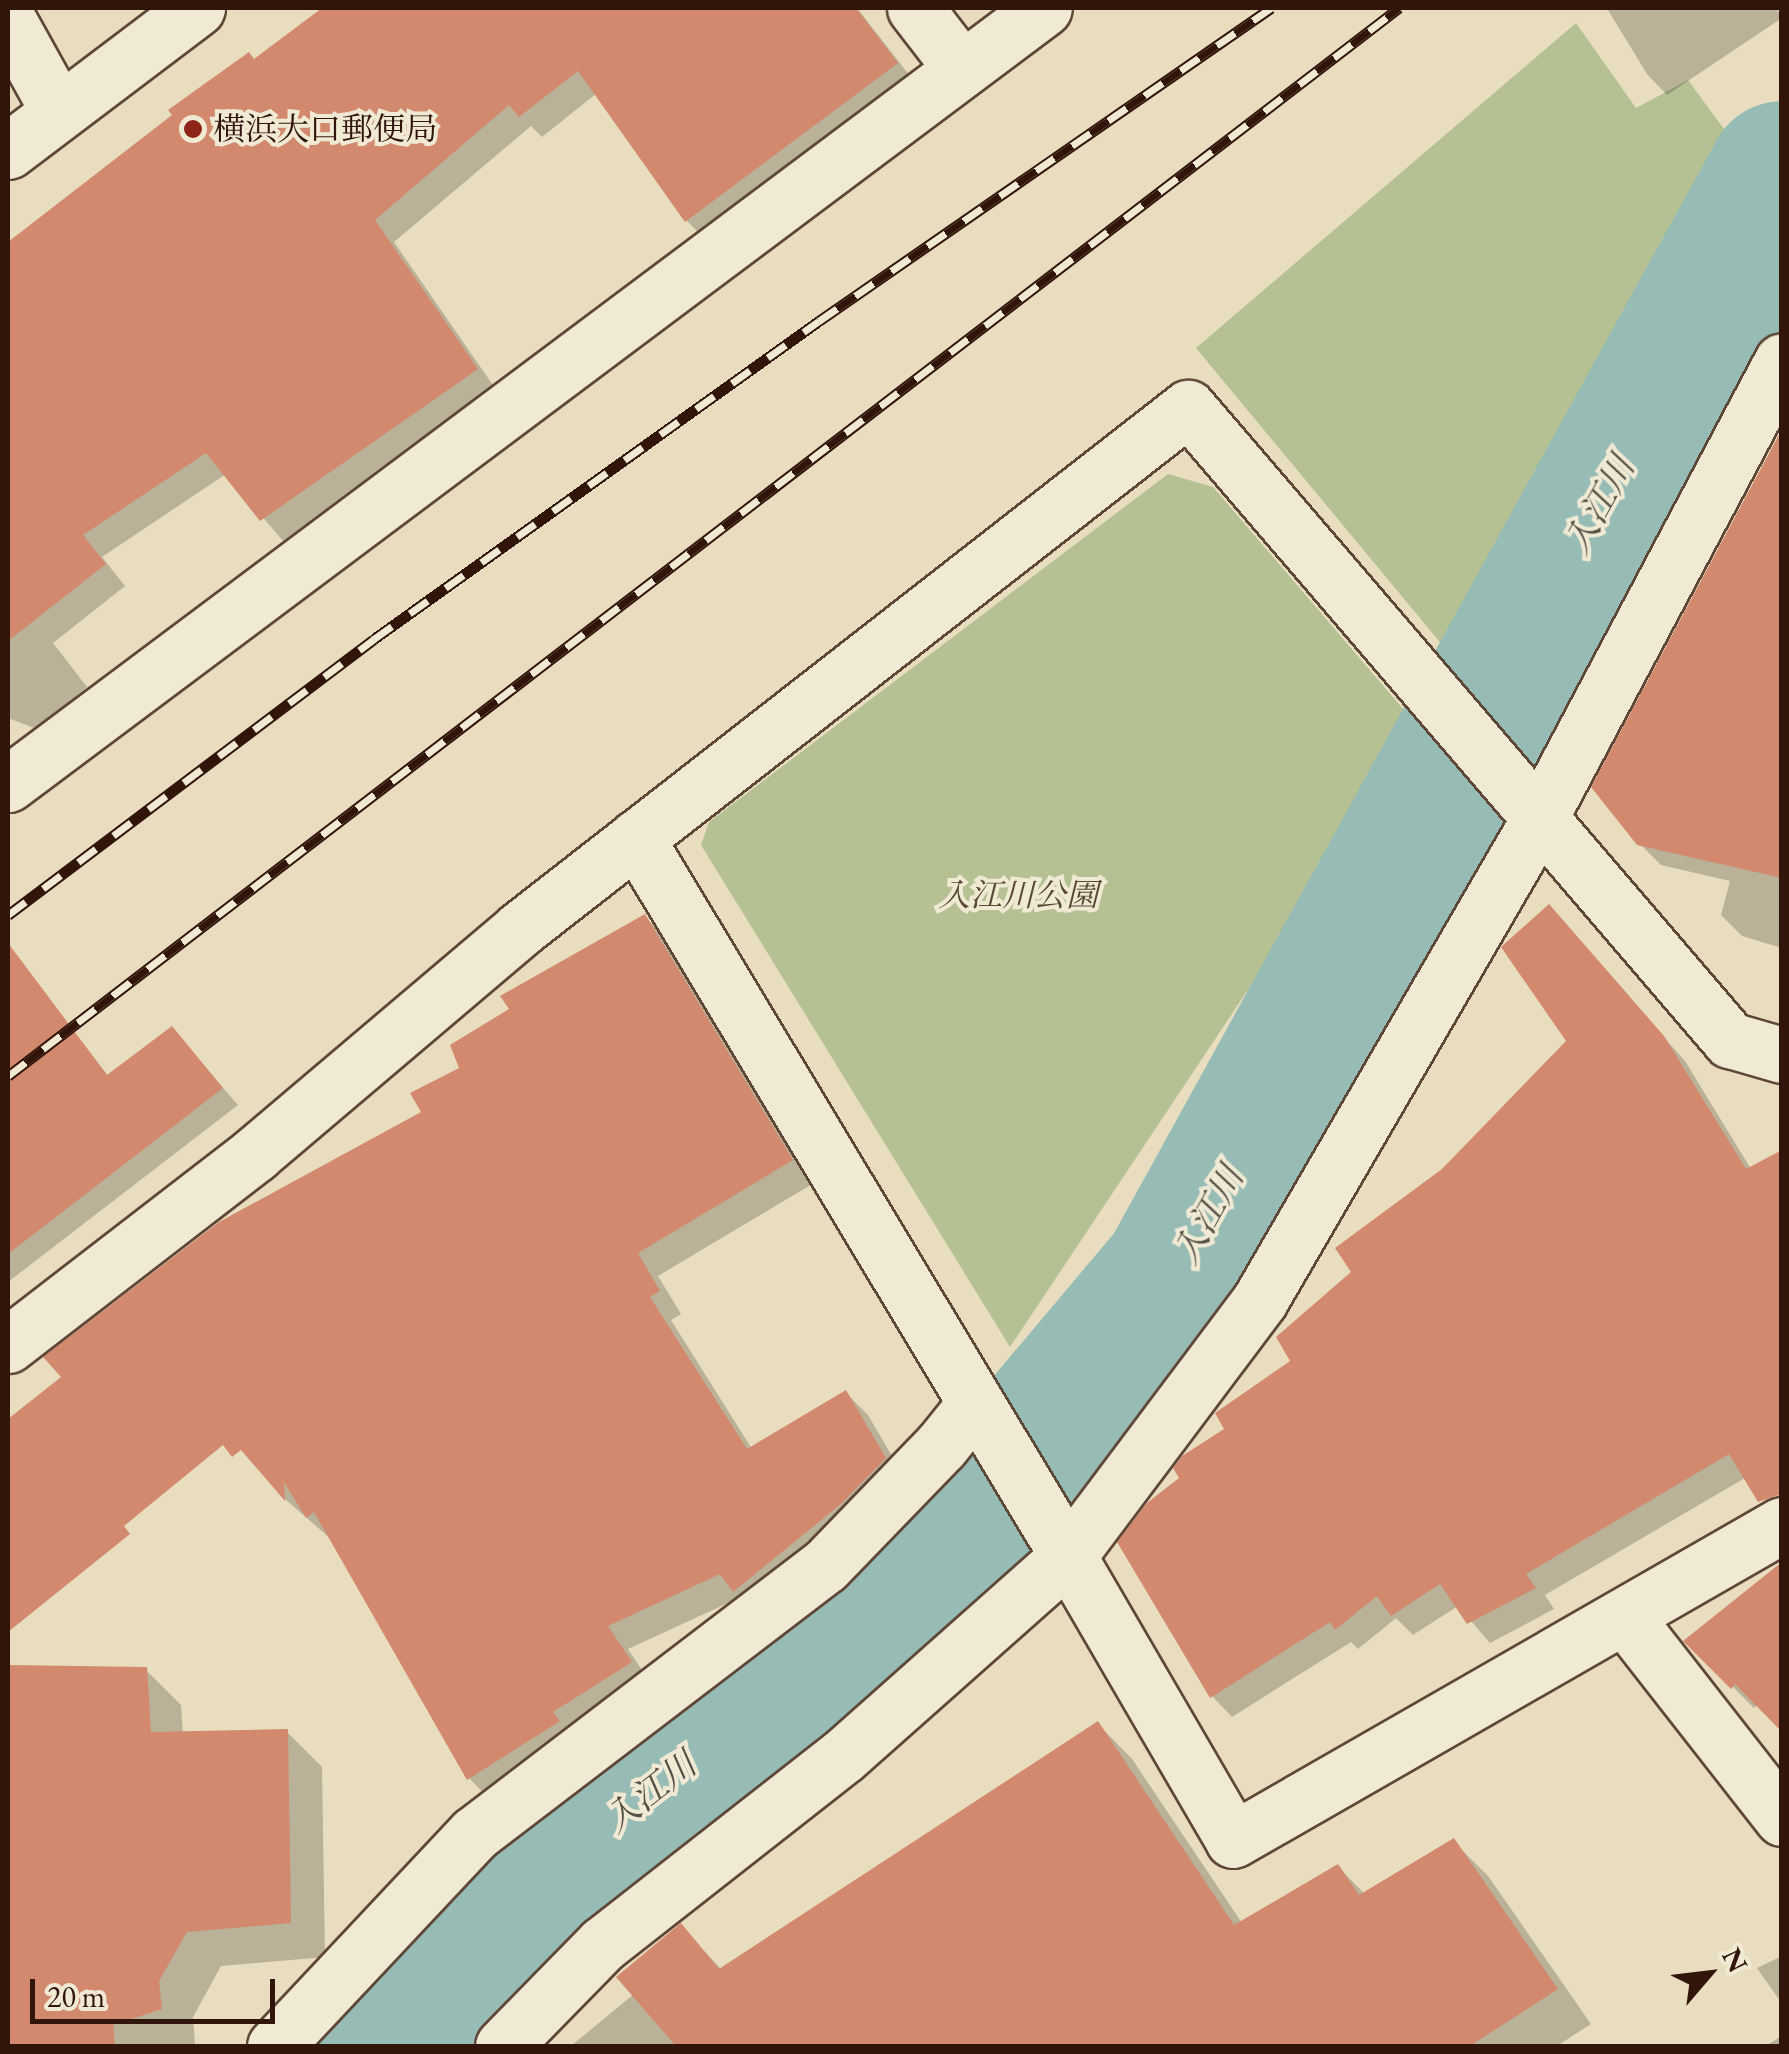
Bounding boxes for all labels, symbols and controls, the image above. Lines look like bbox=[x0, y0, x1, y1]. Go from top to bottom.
place label: 横浜大口郵便局 bbox=[213, 110, 437, 148]
marker: 横浜大口郵便局 bbox=[182, 118, 204, 140]
water label: 入江川 bbox=[1555, 449, 1643, 561]
park label: 入江川公園 bbox=[938, 876, 1098, 914]
water label: 入江川 bbox=[1164, 1159, 1252, 1271]
water label: 入江川 bbox=[596, 1743, 704, 1841]
north arrow bbox=[1659, 1924, 1759, 2024]
text: N bbox=[1714, 1941, 1757, 1978]
scale bar bbox=[35, 1959, 280, 2021]
text: 20 m bbox=[47, 1977, 105, 2016]

